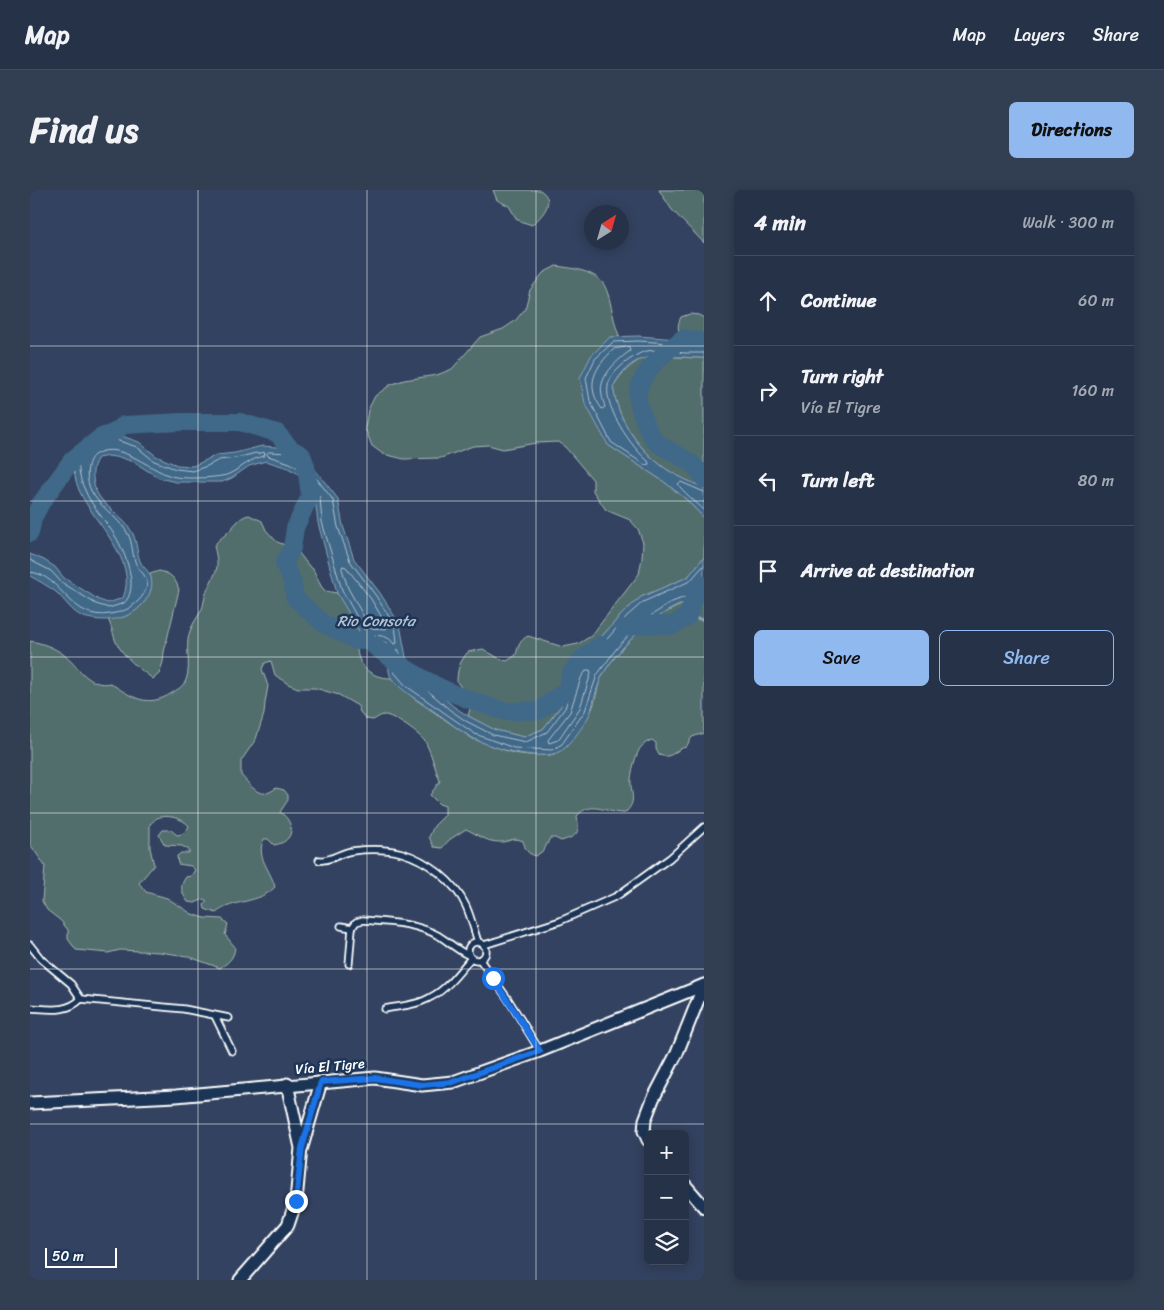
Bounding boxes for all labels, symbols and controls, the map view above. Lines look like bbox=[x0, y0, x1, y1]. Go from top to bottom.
text: Map bbox=[25, 14, 69, 56]
text: Map bbox=[953, 19, 986, 51]
text: Layers bbox=[1014, 19, 1065, 51]
text: Share bbox=[1093, 19, 1139, 51]
text: Find us bbox=[30, 99, 138, 161]
button: Directions bbox=[1009, 102, 1134, 158]
text: 4 min bbox=[754, 204, 806, 242]
north arrow bbox=[584, 205, 629, 250]
text: Walk · 300 m bbox=[1023, 208, 1114, 237]
text: Continue bbox=[801, 284, 877, 317]
text: 60 m bbox=[1078, 286, 1114, 315]
icon: ahead bbox=[754, 287, 782, 315]
text: Turn right bbox=[801, 360, 883, 393]
text: 160 m bbox=[1071, 376, 1114, 405]
icon: right bbox=[754, 377, 782, 405]
text: Vía El Tigre bbox=[801, 393, 880, 422]
text: Turn left bbox=[801, 464, 874, 497]
text: 80 m bbox=[1078, 466, 1114, 495]
icon: left bbox=[754, 467, 782, 495]
text: Arrive at destination bbox=[801, 554, 974, 587]
icon: arrive bbox=[754, 557, 782, 585]
water label: Rio Consota bbox=[337, 608, 417, 634]
button: Save bbox=[754, 630, 929, 686]
button: Share bbox=[939, 630, 1114, 686]
route start bbox=[482, 967, 505, 990]
street label: Vía El Tigre bbox=[294, 1051, 366, 1082]
map controls bbox=[644, 1130, 689, 1265]
button: + bbox=[644, 1130, 689, 1175]
button: − bbox=[644, 1175, 689, 1220]
route end bbox=[285, 1190, 308, 1213]
button: layers bbox=[644, 1220, 689, 1265]
text: 50 m bbox=[52, 1244, 84, 1269]
scale bar bbox=[45, 1245, 118, 1268]

